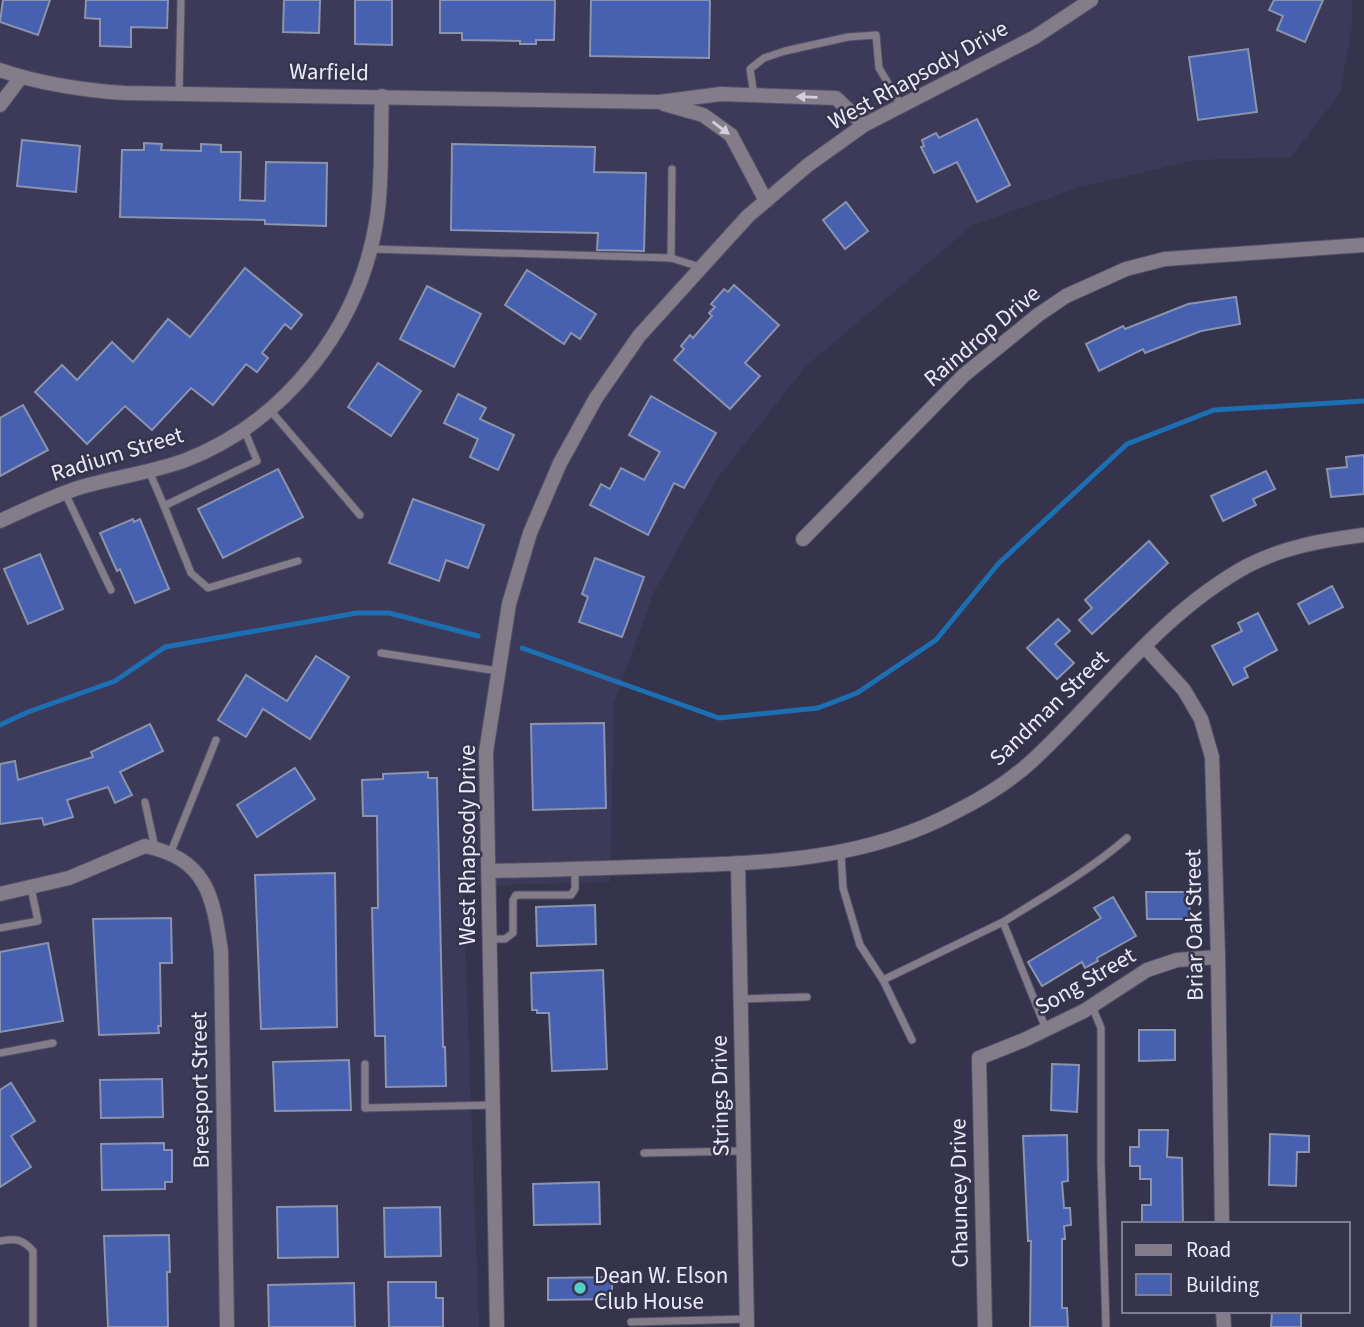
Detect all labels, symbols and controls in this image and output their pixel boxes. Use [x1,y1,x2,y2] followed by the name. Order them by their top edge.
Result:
[822,12,1014,138] street label: West Rhapsody Drive
[289,55,369,89] street label: Warfield
[796,91,818,103] one-way arrow
[712,121,730,135] one-way arrow
[917,277,1047,395] street label: Raindrop Drive
[47,418,187,490] street label: Radium Street
[982,642,1116,774] street label: Sandman Street
[451,745,484,946] street label: West Rhapsody Drive
[1176,849,1212,1001] street label: Briar Oak Street
[1029,939,1142,1023] street label: Song Street
[182,1011,218,1169] street label: Breesport Street
[702,1035,738,1157] street label: Strings Drive
[941,1118,977,1268] street label: Chauncey Drive
[1122,1222,1350,1313] legend
[1186,1235,1231,1265] text: Road
[594,1259,728,1318] place label: Dean W. Elson Club House
[1186,1270,1260,1300] text: Building
[572,1280,588,1296] marker: Dean W. Elson Club House

